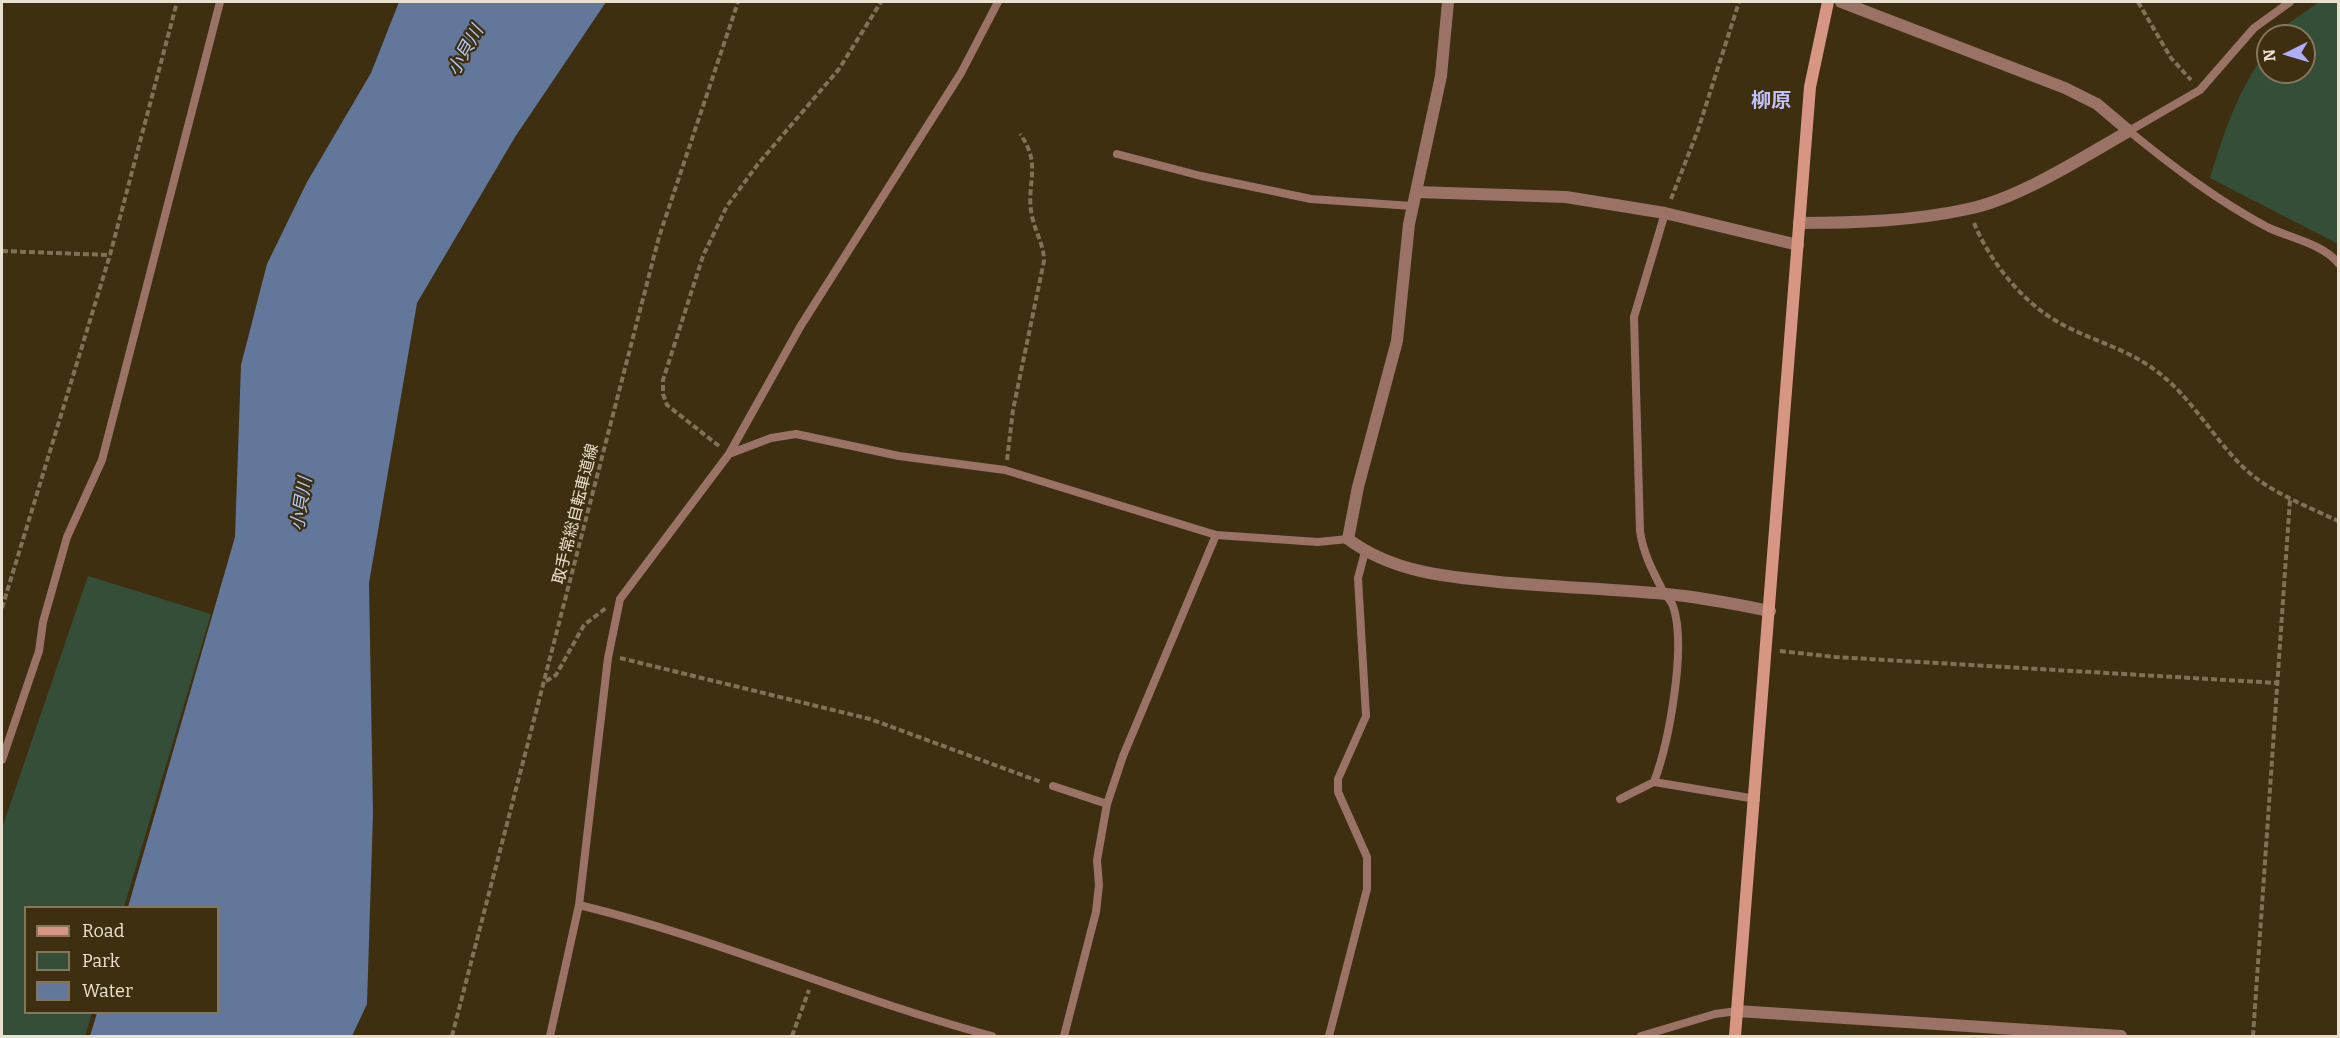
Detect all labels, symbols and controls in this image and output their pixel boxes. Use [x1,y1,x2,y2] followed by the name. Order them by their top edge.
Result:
[443,22,489,80] water label: 小貝川
[2256,24,2316,84] north arrow
[2260,48,2280,62] text: N
[1751,89,1791,113] district label: 柳原
[549,442,603,586] street label: 取手常総自転車道線
[287,476,317,532] water label: 小貝川
[24,906,219,1014] legend
[82,920,124,942] text: Road
[82,950,120,972] text: Park
[82,980,133,1002] text: Water

